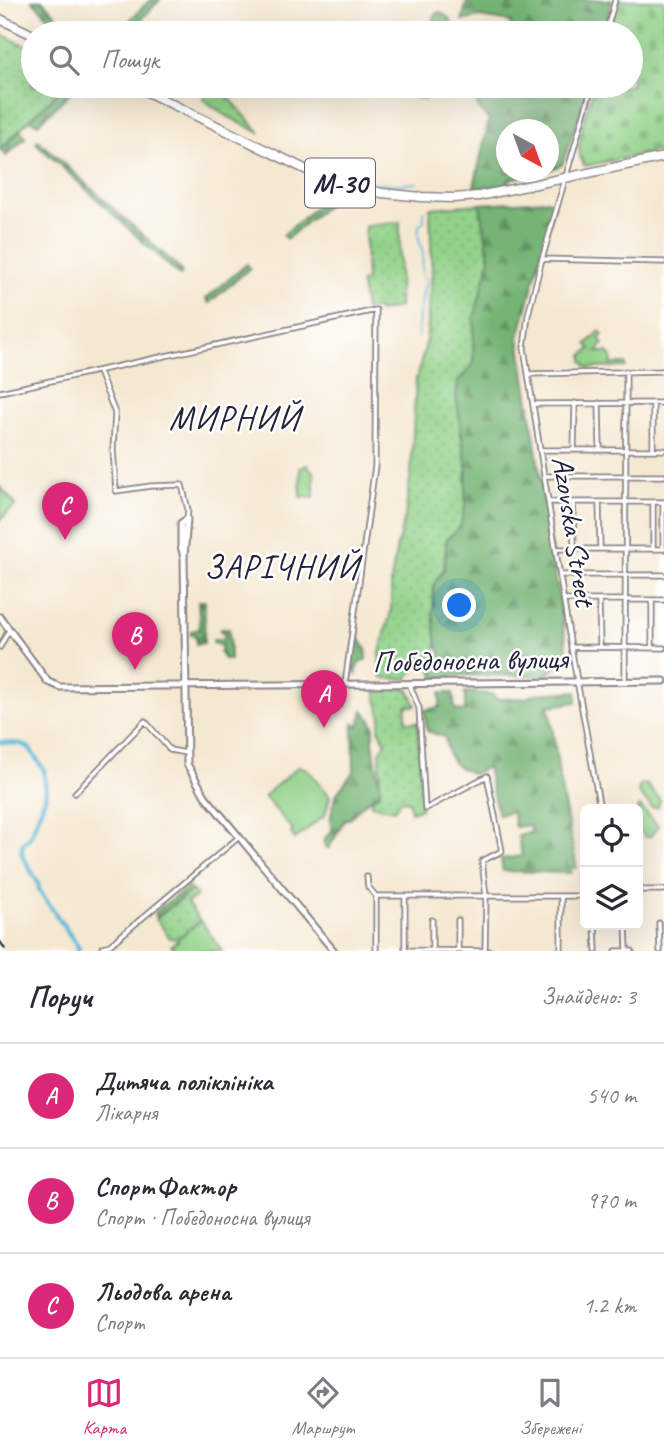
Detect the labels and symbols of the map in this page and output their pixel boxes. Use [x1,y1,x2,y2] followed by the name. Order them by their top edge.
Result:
[496,119,559,182] north arrow
[305,158,375,208] road number: М-30
[169,397,304,439] district label: МИРНИЙ
[543,454,605,611] street label: Azovska Street
[42,482,88,540] pin: C
[204,546,363,588] district label: ЗАРІЧНИЙ
[442,588,476,622] your location
[112,612,158,670] pin: B
[372,639,570,681] street label: Победоносна вулиця
[301,670,347,728] pin: A

